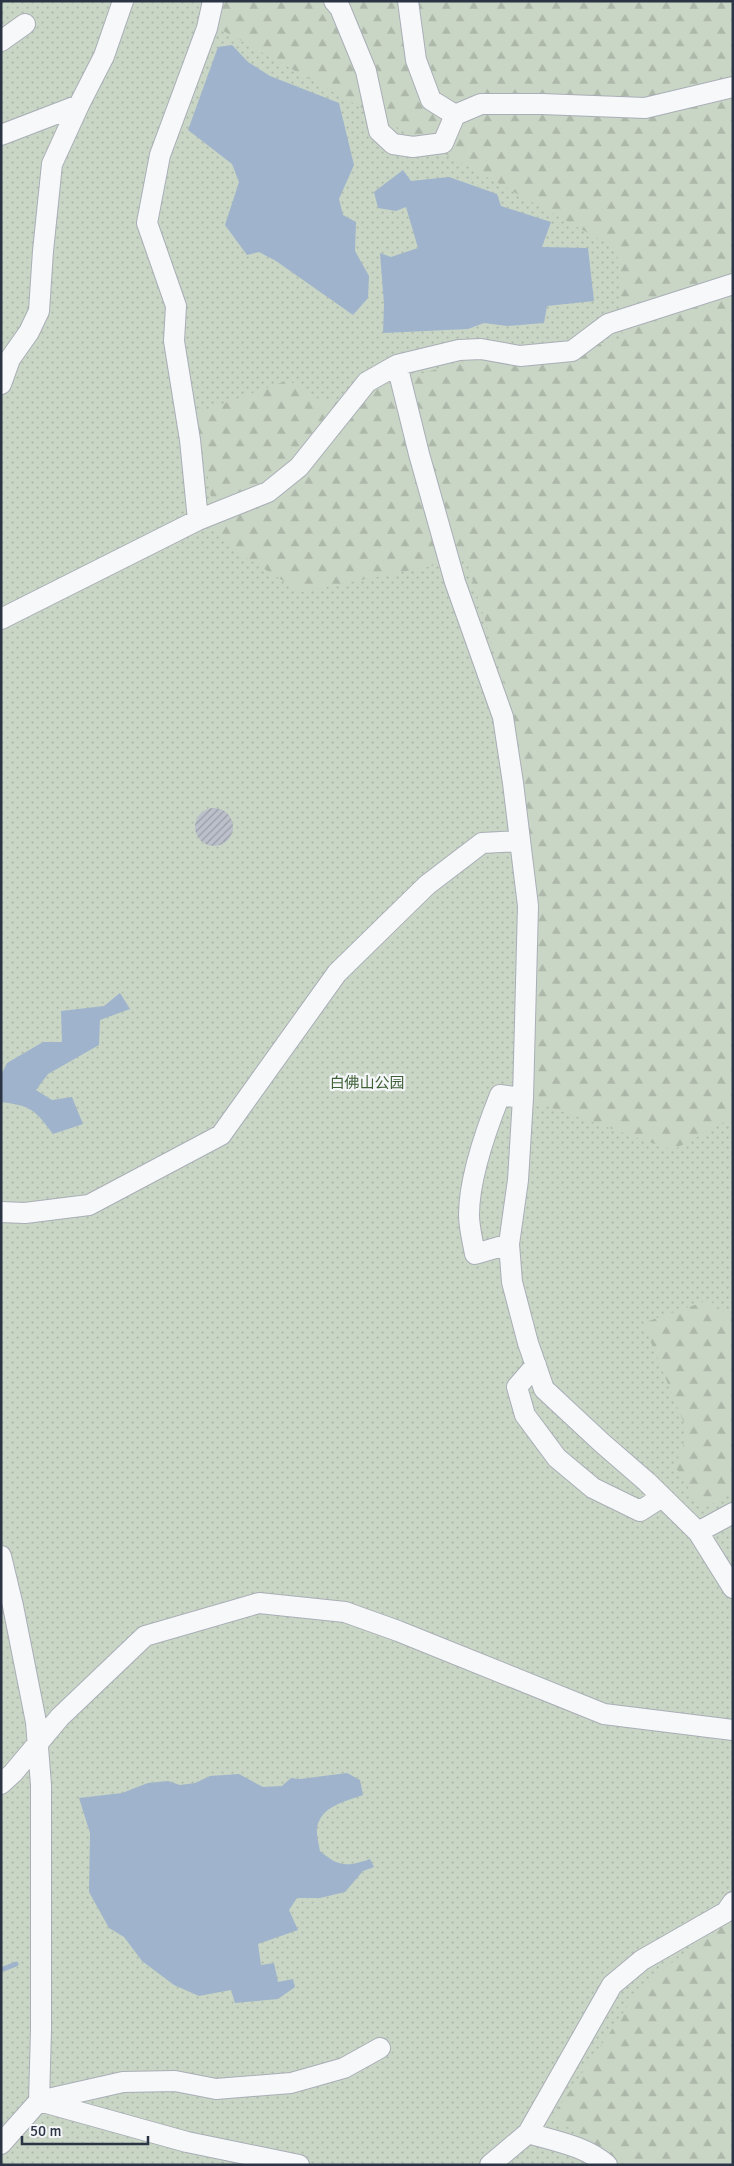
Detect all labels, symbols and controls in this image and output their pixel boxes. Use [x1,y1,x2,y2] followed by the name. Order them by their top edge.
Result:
[329,1074,405,1092] park label: 白佛山公园
[22,2114,149,2146] scale bar
[30,2122,61,2140] text: 50 m

